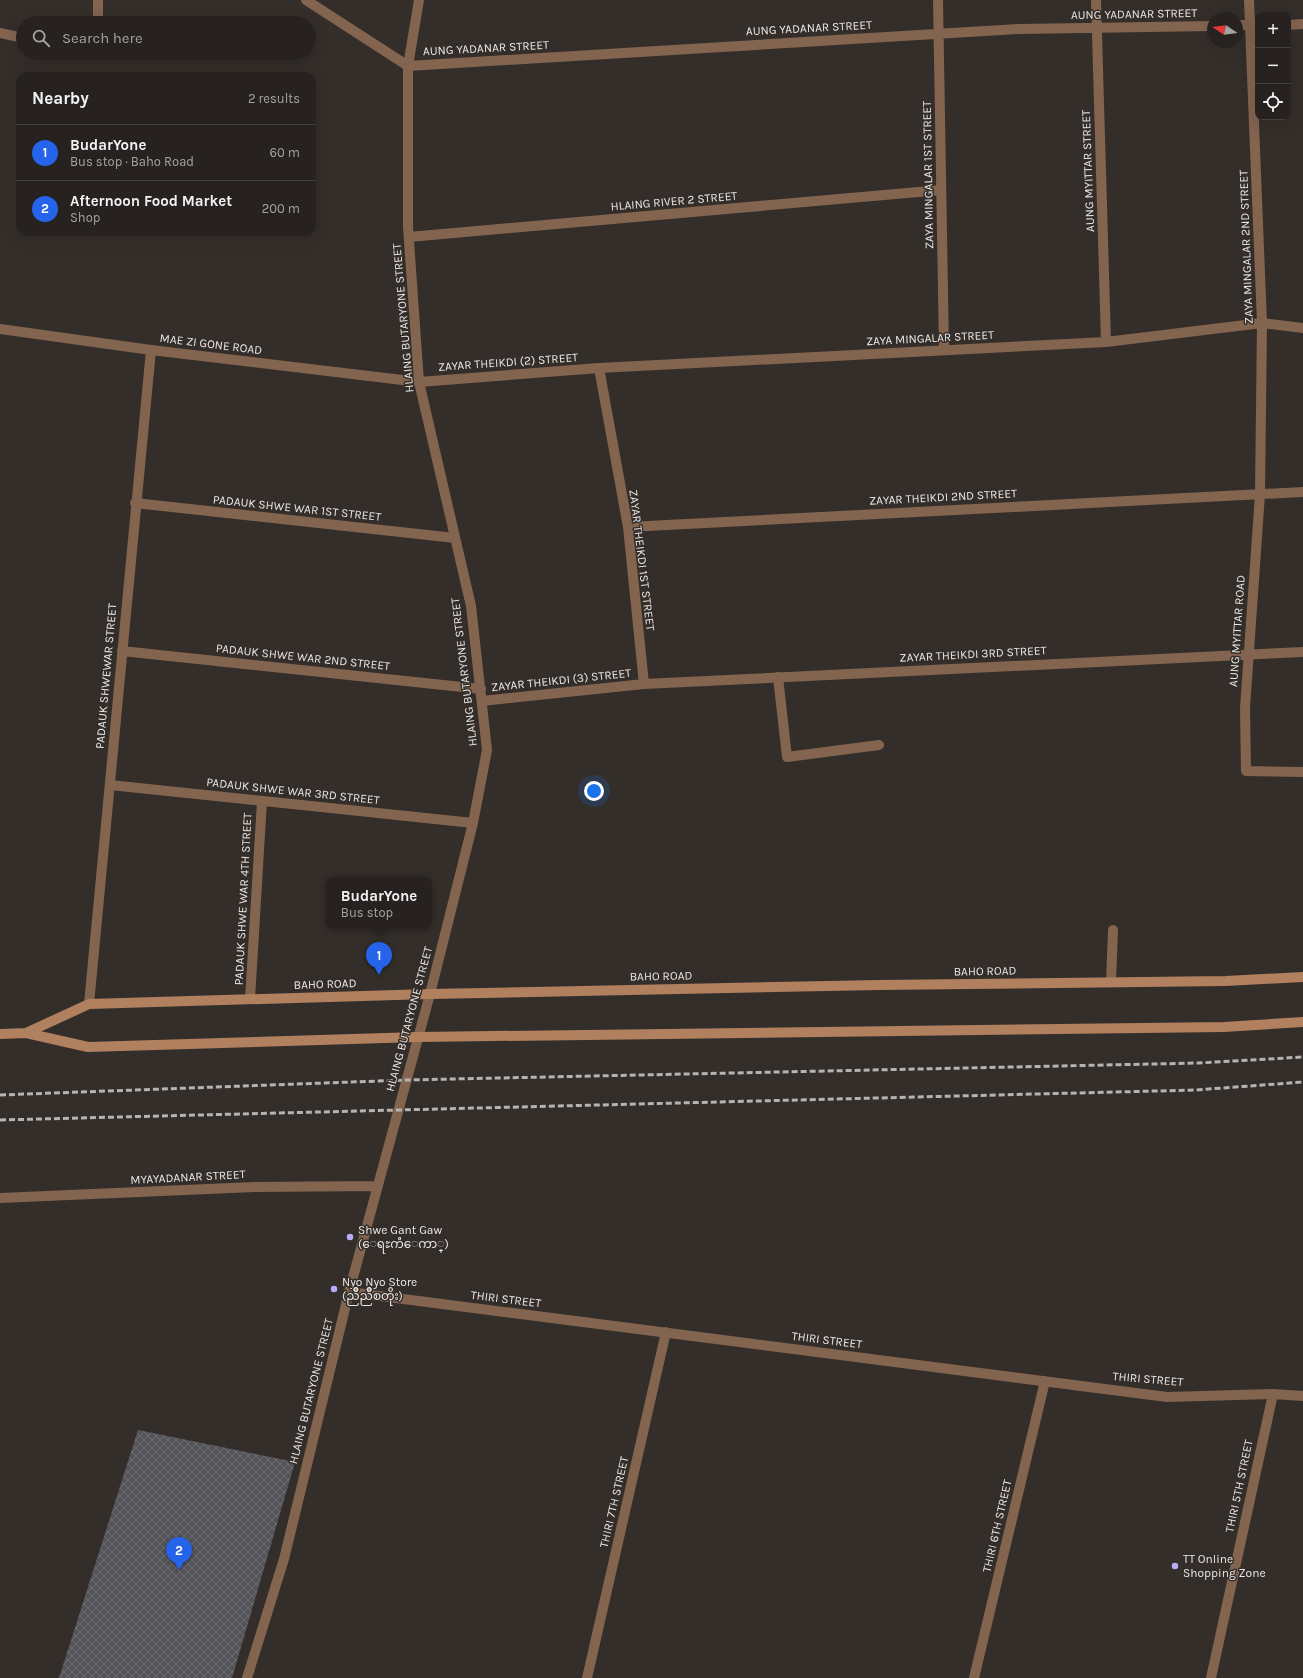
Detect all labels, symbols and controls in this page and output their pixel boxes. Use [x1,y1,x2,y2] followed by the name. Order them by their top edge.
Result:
[1071,6,1197,22] street label: AUNG YADANAR STREET
[1207,12,1243,48] north arrow
[1255,12,1291,120] map controls
[1255,12,1291,48] button: +
[16,16,316,60] search box
[746,18,872,38] street label: AUNG YADANAR STREET
[30,27,52,49] icon: search
[62,29,143,47] text: Search here
[423,38,549,58] street label: AUNG YADANAR STREET
[1255,48,1291,84] button: −
[1255,84,1291,120] button: locate
[32,88,89,108] text: Nearby
[248,91,300,106] text: 2 results
[920,101,936,249] street label: ZAYA MINGALAR 1ST STREET
[1079,110,1097,232] street label: AUNG MYITTAR STREET
[70,136,146,154] text: BudarYone
[43,145,47,160] text: 1
[270,145,300,160] text: 60 m
[70,154,194,169] text: Bus stop · Baho Road
[1236,170,1256,324] street label: ZAYA MINGALAR 2ND STREET
[610,188,738,214] street label: HLAING RIVER 2 STREET
[70,192,232,210] text: Afternoon Food Market
[41,201,49,216] text: 2
[262,201,300,216] text: 200 m
[70,210,100,225] text: Shop
[389,243,417,393] street label: HLAING BUTARYONE STREET
[866,328,994,348] street label: ZAYA MINGALAR STREET
[159,331,263,357] street label: MAE ZI GONE ROAD
[437,350,579,374] street label: ZAYAR THEIKDI (2) STREET
[869,486,1017,508] street label: ZAYAR THEIKDI 2ND STREET
[626,489,658,631] street label: ZAYAR THEIKDI 1ST STREET
[212,492,382,524] street label: PADAUK SHWE WAR 1ST STREET
[1226,574,1248,687] street label: AUNG MYITTAR ROAD
[448,597,480,747] street label: HLAING BUTARYONE STREET
[93,603,119,749] street label: PADAUK SHWEWAR STREET
[215,641,391,673] street label: PADAUK SHWE WAR 2ND STREET
[899,643,1047,665] street label: ZAYAR THEIKDI 3RD STREET
[490,666,632,694] street label: ZAYAR THEIKDI (3) STREET
[206,775,380,807] street label: PADAUK SHWE WAR 3RD STREET
[584,781,604,801] your location
[231,812,255,986] street label: PADAUK SHWE WAR 4TH STREET
[326,877,432,929] popup
[341,887,417,905] text: BudarYone
[341,905,393,920] text: Bus stop
[366,942,392,975] pin: 1
[383,945,435,1093] street label: HLAING BUTARYONE STREET
[953,963,1017,979] street label: BAHO ROAD
[629,968,693,984] street label: BAHO ROAD
[293,976,357,992] street label: BAHO ROAD
[130,1167,246,1187] street label: MYAYADANAR STREET
[358,1223,449,1254] place label: Shwe Gant Gaw (ေရႊကံံေကာ္)
[345,1232,355,1242] marker: Shwe Gant Gaw (ေရႊကံံေကာ္)
[342,1275,417,1306] place label: Nyo Nyo Store (ညိဳညိဳစတိုး)
[329,1284,339,1294] marker: Nyo Nyo Store (ညိဳညိဳစတိုး)
[470,1288,542,1310] street label: THIRI STREET
[286,1317,336,1465] street label: HLAING BUTARYONE STREET
[791,1329,863,1351] street label: THIRI STREET
[1112,1369,1184,1389] street label: THIRI STREET
[1222,1438,1256,1534] street label: THIRI 5TH STREET
[597,1455,631,1549] street label: THIRI 7TH STREET
[980,1478,1014,1574] street label: THIRI 6TH STREET
[166,1537,192,1570] pin: 2
[1183,1552,1266,1580] place label: TT Online Shopping Zone
[1170,1561,1180,1571] marker: TT Online Shopping Zone

